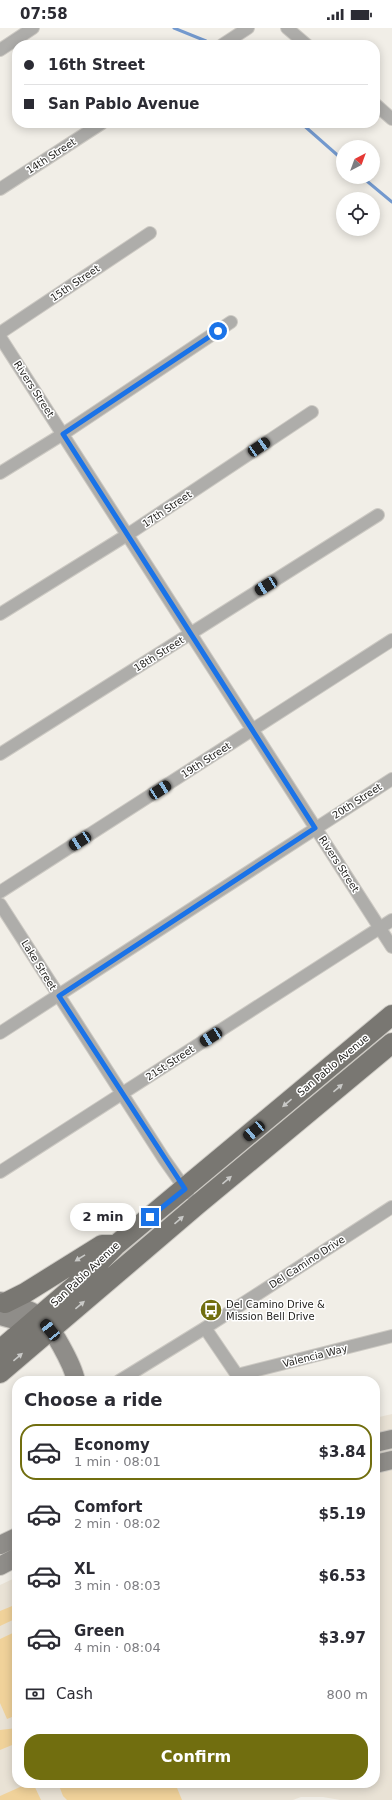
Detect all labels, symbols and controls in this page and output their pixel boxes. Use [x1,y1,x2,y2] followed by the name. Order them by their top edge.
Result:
[20,5,68,23] text: 07:58
[48,56,145,74] text: 16th Street
[48,95,200,113] text: San Pablo Avenue
[24,136,78,176] street label: 14th Street
[336,140,380,184] north arrow
[336,140,380,236] map controls
[336,192,380,236] button: locate
[48,263,102,303] street label: 15th Street
[209,322,227,340] route start
[12,359,56,419] street label: Rivers Street
[246,435,272,459] car
[140,489,194,529] street label: 17th Street
[253,575,279,597] car
[132,634,186,674] street label: 18th Street
[179,740,233,780] street label: 19th Street
[147,778,173,802] car
[330,781,384,821] street label: 20th Street
[67,829,93,853] car
[317,834,361,894] street label: Rivers Street
[19,938,59,992] street label: Lake Street
[198,1025,224,1049] car
[295,1032,371,1098] street label: San Pablo Avenue
[144,1043,196,1083] street label: 21st Street
[332,1083,343,1092] one-way arrow
[282,1099,293,1108] one-way arrow
[241,1119,267,1143] car
[222,1175,232,1184] one-way arrow
[70,1203,136,1231] callout: 2 min
[141,1208,159,1226] route end
[83,1209,123,1224] text: 2 min
[173,1216,184,1225] one-way arrow
[267,1233,347,1291] street label: Del Camino Drive
[49,1240,121,1308] street label: San Pablo Avenue
[74,1254,86,1261] one-way arrow
[198,1297,224,1323] bus stop icon: Del Camino Drive & Mission Bell Drive
[226,1299,325,1322] place label: Del Camino Drive & Mission Bell Drive
[74,1300,85,1309] one-way arrow
[38,1317,62,1343] car
[281,1343,349,1369] street label: Valencia Way
[13,1353,23,1362] one-way arrow
[24,1389,163,1410] text: Choose a ride
[26,1434,62,1470] icon: car
[74,1436,150,1454] text: Economy
[319,1443,366,1461] text: $3.84
[74,1454,161,1469] text: 1 min · 08:01
[26,1496,62,1532] icon: car
[74,1498,142,1516] text: Comfort
[319,1505,366,1523] text: $5.19
[74,1516,161,1531] text: 2 min · 08:02
[26,1558,62,1594] icon: car
[74,1560,95,1578] text: XL
[319,1567,366,1585] text: $6.53
[74,1578,161,1593] text: 3 min · 08:03
[26,1620,62,1656] icon: car
[74,1622,125,1640] text: Green
[319,1629,366,1647] text: $3.97
[74,1640,161,1655] text: 4 min · 08:04
[24,1683,46,1705] icon: cash
[56,1685,93,1703] text: Cash
[326,1687,368,1702] text: 800 m
[24,1734,368,1780] button: Confirm

